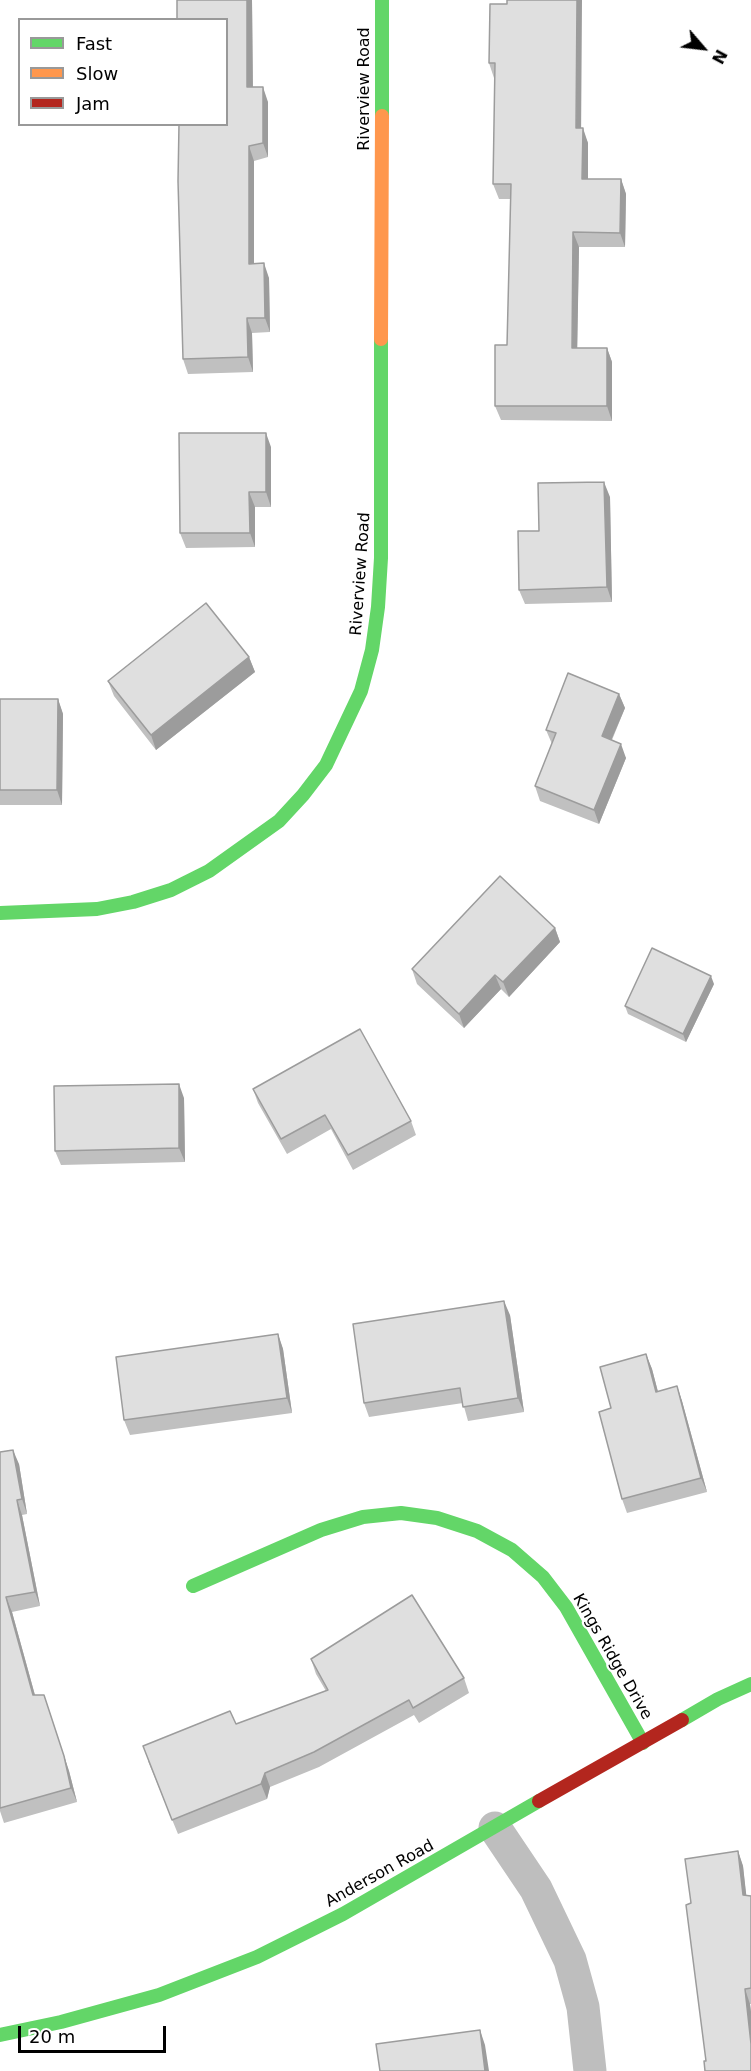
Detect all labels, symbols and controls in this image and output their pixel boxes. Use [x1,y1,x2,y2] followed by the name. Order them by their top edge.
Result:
[18,18,228,126] legend
[673,18,733,78] north arrow
[355,27,375,151] street label: Riverview Road
[76,33,112,54] text: Fast
[708,46,731,67] text: N
[76,63,118,84] text: Slow
[76,93,110,114] text: Jam
[347,512,375,636] street label: Riverview Road
[568,1591,656,1723] street label: Kings Ridge Drive
[322,1836,438,1912] street label: Anderson Road
[21,2014,170,2052] scale bar
[29,2026,75,2047] text: 20 m

